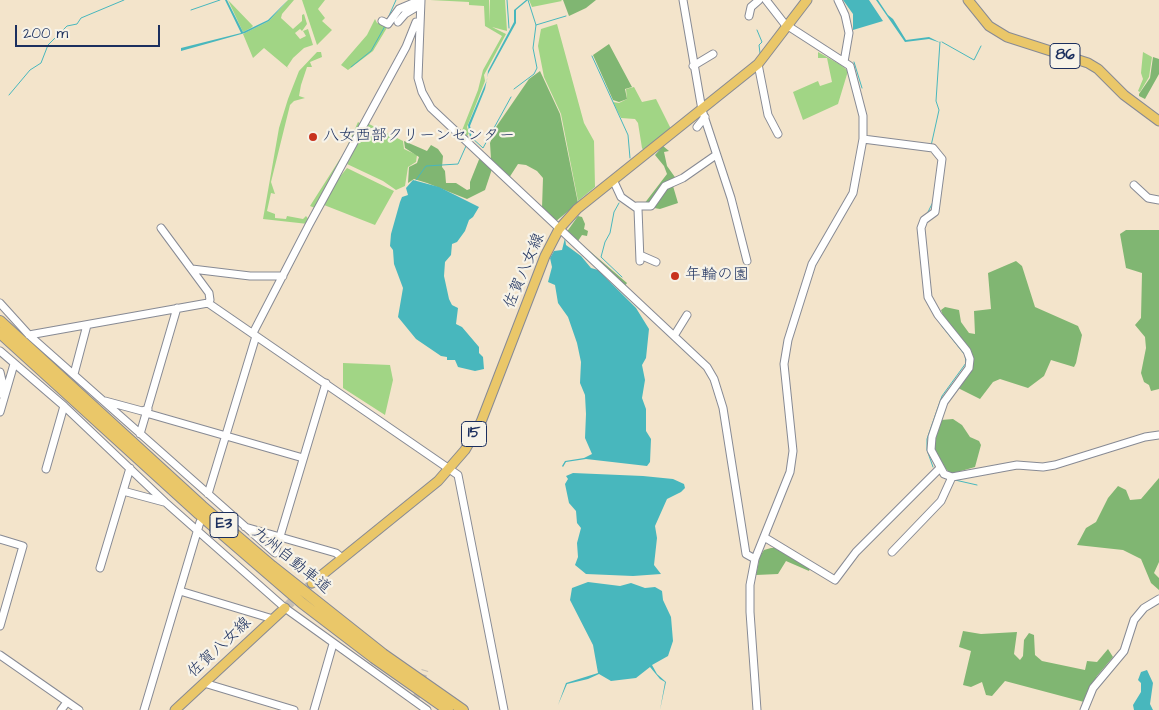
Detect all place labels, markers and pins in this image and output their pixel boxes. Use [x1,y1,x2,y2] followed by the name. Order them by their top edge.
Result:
[323,127,515,147] place label: 八女西部クリーンセンター
[307,131,319,143] marker: 八女西部クリーンセンター
[685,266,749,286] place label: 年輪の園
[669,270,681,282] marker: 年輪の園

